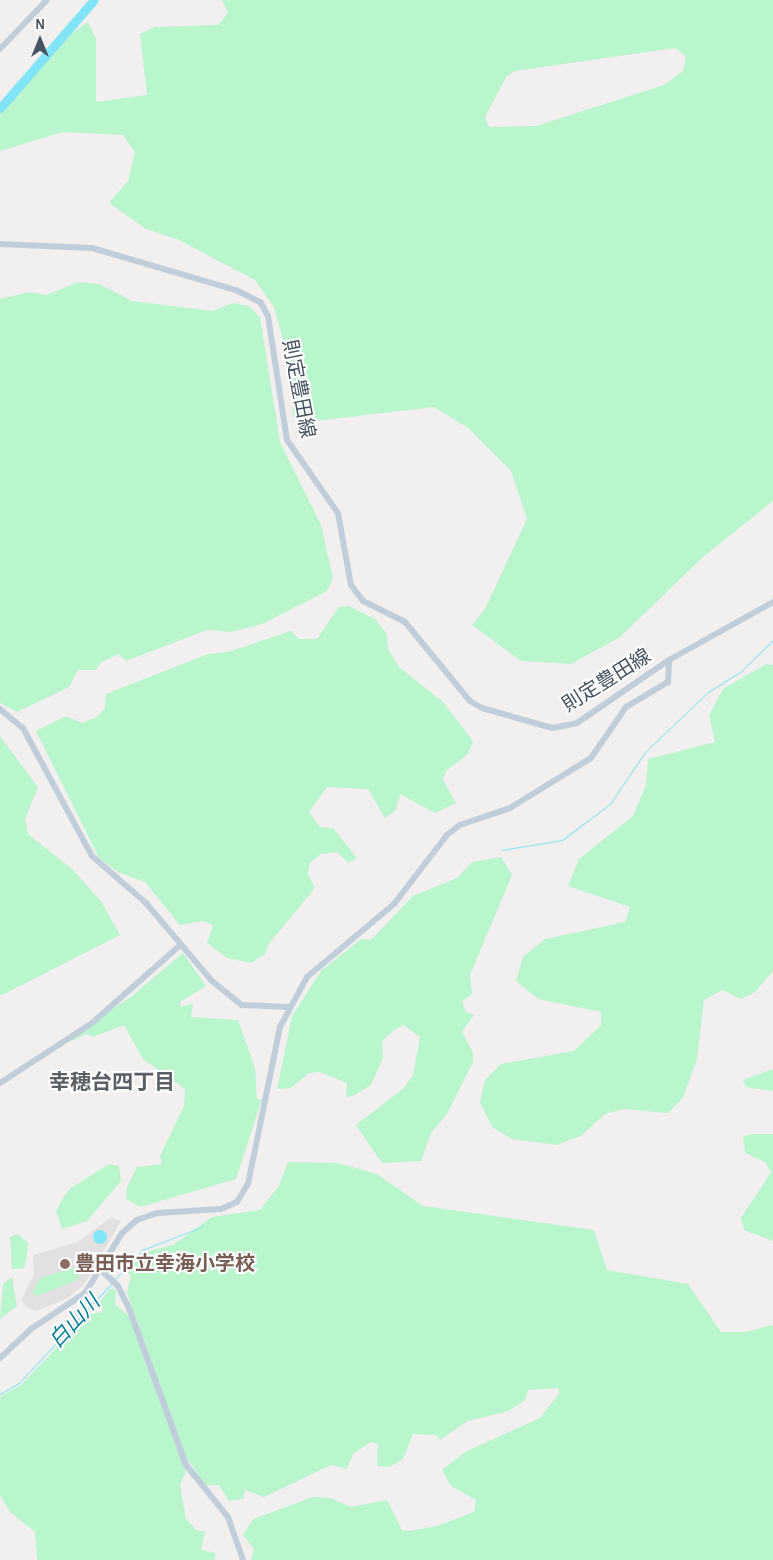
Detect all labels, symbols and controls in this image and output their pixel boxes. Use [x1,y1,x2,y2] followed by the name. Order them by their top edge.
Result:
[15,15,65,65] north arrow
[35,18,45,32] text: N
[277,338,319,440] street label: 則定豊田線
[558,644,656,718] street label: 則定豊田線
[49,1070,175,1096] district label: 幸穂台四丁目
[75,1252,255,1276] place label: 豊田市立幸海小学校
[59,1258,71,1270] marker: 豊田市立幸海小学校
[44,1290,106,1354] water label: 白山川

